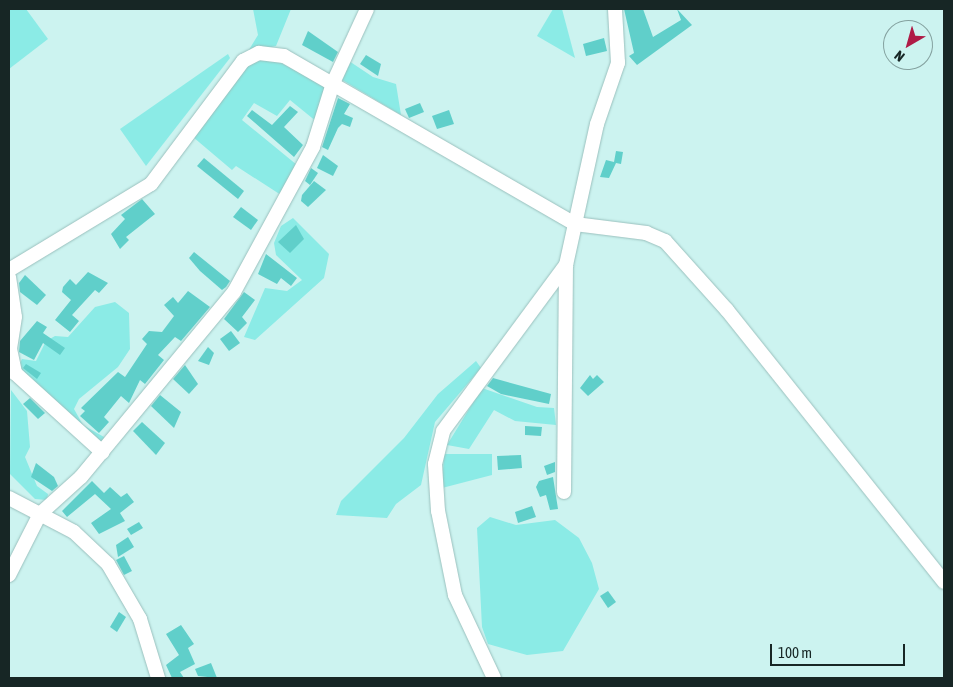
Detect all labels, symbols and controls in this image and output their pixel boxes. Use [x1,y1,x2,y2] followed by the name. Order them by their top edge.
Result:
[883,20,933,70] north arrow
[891,47,908,65] text: N
[773,634,908,666] scale bar
[778,644,812,661] text: 100 m

